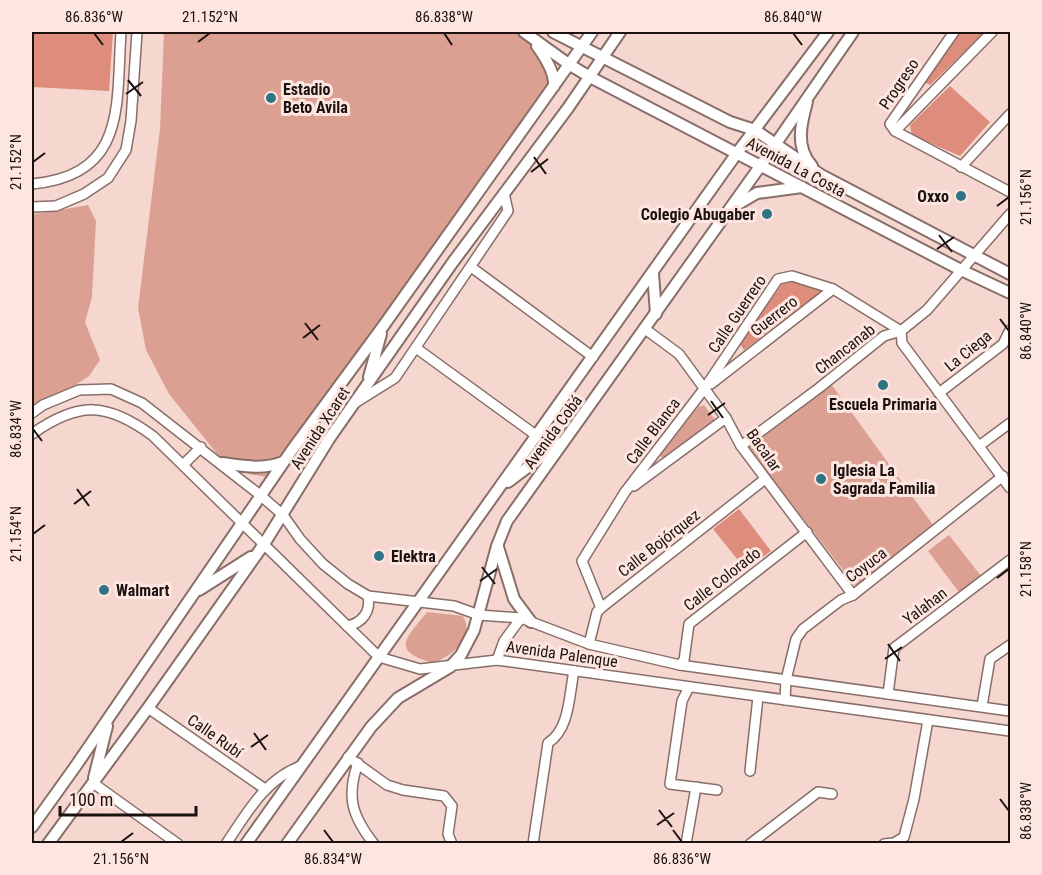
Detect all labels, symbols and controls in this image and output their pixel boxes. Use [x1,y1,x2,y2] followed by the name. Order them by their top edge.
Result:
[65,8,124,26] text: 86.836°W
[182,8,238,26] text: 21.152°N
[415,8,474,26] text: 86.838°W
[764,8,823,26] text: 86.840°W
[875,55,923,113] street label: Progreso
[283,80,348,117] place label: Estadio Beto Avila
[264,91,278,105] marker: Estadio Beto Avila
[743,133,849,201] street label: Avenida La Costa
[7,134,25,190] text: 21.152°N
[1017,169,1035,225] text: 21.156°N
[917,187,949,206] place label: Oxxo
[954,189,968,203] marker: Oxxo
[641,205,755,224] place label: Colegio Abugaber
[760,207,774,221] marker: Colegio Abugaber
[704,271,770,357] street label: Calle Guerrero
[747,292,801,340] street label: Guerrero
[1017,301,1035,360] text: 86.840°W
[811,320,879,378] street label: Chancanab
[941,326,995,376] street label: La Ciega
[876,378,890,392] marker: Escuela Primaria
[286,383,354,473] street label: Avenida Xcaret
[520,391,586,473] street label: Avenida Cobá
[622,394,684,468] street label: Calle Blanca
[829,395,937,414] place label: Escuela Primaria
[7,399,25,458] text: 86.834°W
[743,425,786,475] street label: Bacalar
[833,461,936,498] place label: Iglesia La Sagrada Familia
[814,472,828,486] marker: Iglesia La Sagrada Familia
[614,505,704,581] street label: Calle Bojórquez
[7,506,25,562] text: 21.154°N
[1017,541,1035,597] text: 21.158°N
[680,543,764,615] street label: Calle Colorado
[842,543,890,587] street label: Coyuca
[391,547,436,566] place label: Elektra
[372,549,386,563] marker: Elektra
[116,581,169,600] place label: Walmart
[97,583,111,597] marker: Walmart
[899,583,951,629] street label: Yalahan
[505,637,619,671] street label: Avenida Palenque
[184,710,247,763] street label: Calle Rubí
[60,779,196,817] scale bar
[1017,781,1035,840] text: 86.838°W
[69,789,113,810] text: 100 m
[93,850,149,868] text: 21.156°N
[304,850,363,868] text: 86.834°W
[653,850,712,868] text: 86.836°W

